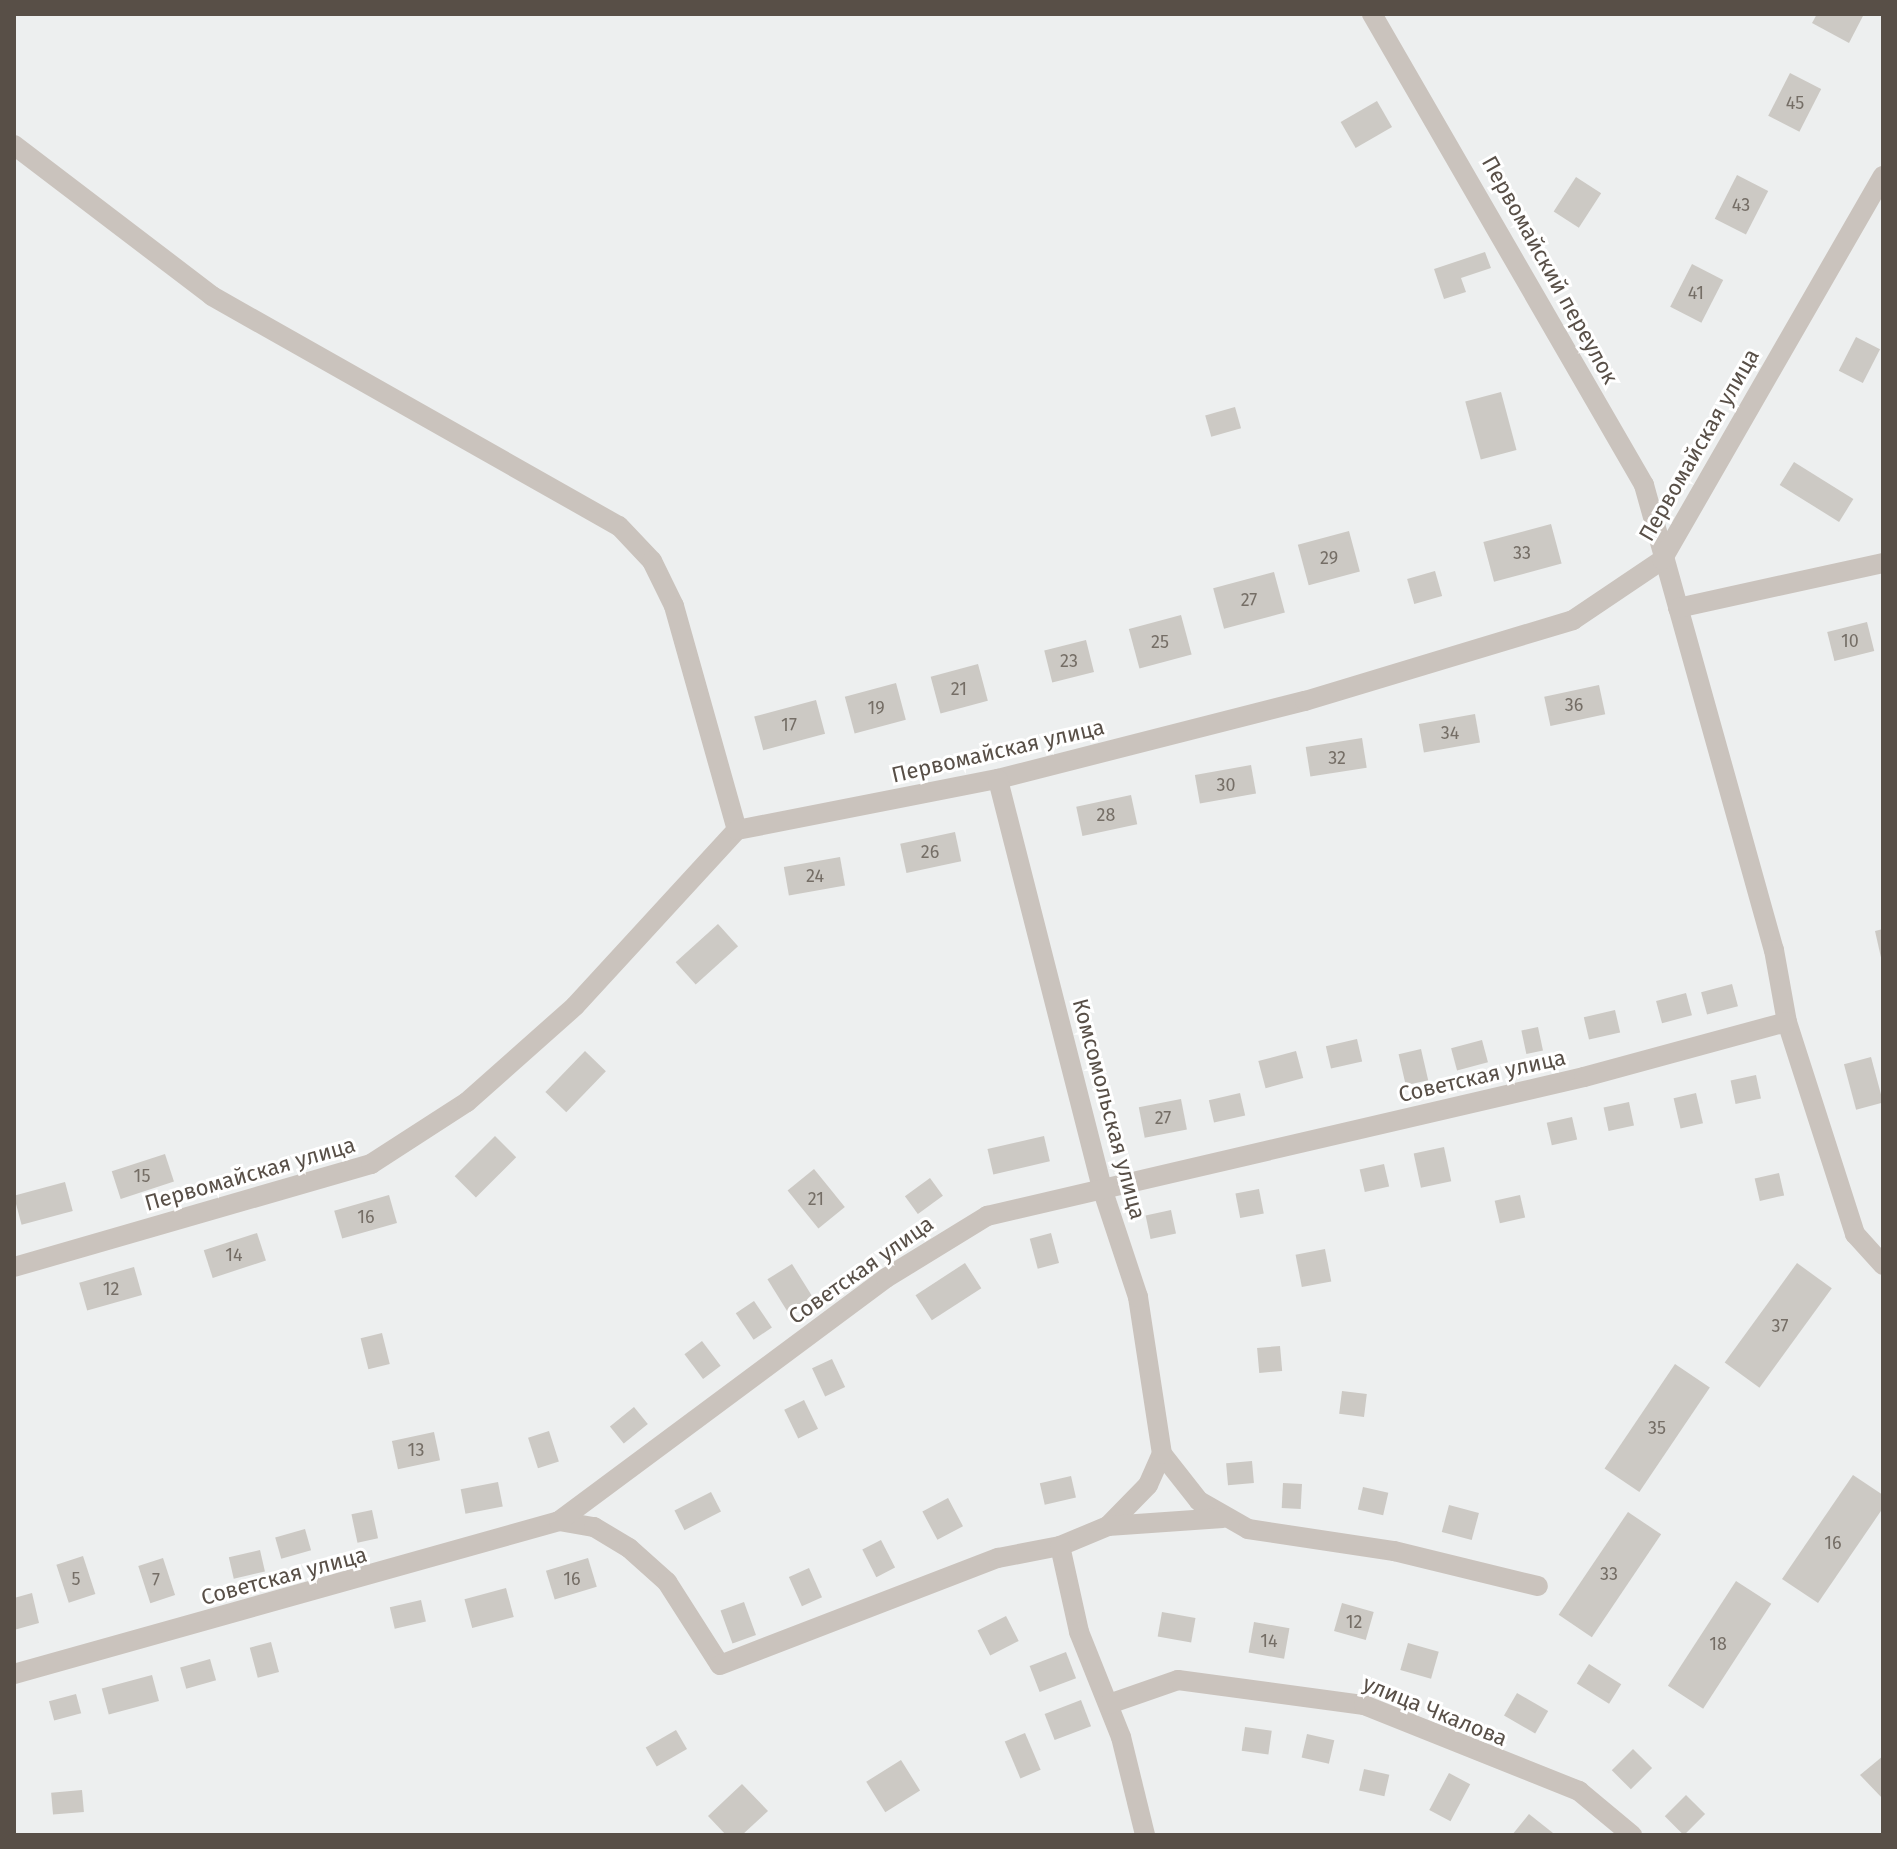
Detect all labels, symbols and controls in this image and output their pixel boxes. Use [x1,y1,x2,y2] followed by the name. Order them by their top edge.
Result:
[1786,92,1804,114] house number: 45
[1476,151,1624,389] street label: Первомайский переулок
[1732,194,1750,216] house number: 43
[1688,282,1704,304] house number: 41
[1633,344,1765,546] street label: Первомайская улица
[1513,542,1531,564] house number: 33
[1320,547,1338,569] house number: 29
[1241,589,1257,611] house number: 27
[1841,630,1859,652] house number: 10
[1151,631,1169,653] house number: 25
[1060,650,1078,672] house number: 23
[951,678,967,700] house number: 21
[1565,694,1583,716] house number: 36
[867,697,885,719] house number: 19
[781,714,797,736] house number: 17
[889,714,1107,788] street label: Первомайская улица
[1441,722,1459,744] house number: 34
[1328,747,1346,769] house number: 32
[1216,774,1236,796] house number: 30
[1097,804,1115,826] house number: 28
[921,841,939,863] house number: 26
[806,865,824,887] house number: 24
[1067,996,1151,1222] street label: Комсомольская улица
[1396,1044,1568,1108] street label: Советская улица
[1155,1107,1171,1129] house number: 27
[142,1131,358,1217] street label: Первомайская улица
[134,1165,150,1187] house number: 15
[808,1188,824,1210] house number: 21
[357,1206,375,1228] house number: 16
[784,1210,938,1330] street label: Советская улица
[225,1244,243,1266] house number: 14
[103,1278,119,1300] house number: 12
[1772,1315,1788,1337] house number: 37
[1648,1417,1666,1439] house number: 35
[408,1439,424,1461] house number: 13
[1824,1532,1842,1554] house number: 16
[198,1541,370,1611] street label: Советская улица
[1600,1563,1618,1585] house number: 33
[71,1568,81,1590] house number: 5
[563,1568,581,1590] house number: 16
[152,1569,160,1591] house number: 7
[1346,1611,1362,1633] house number: 12
[1260,1630,1278,1652] house number: 14
[1709,1633,1727,1655] house number: 18
[1359,1670,1511,1752] street label: улица Чкалова

